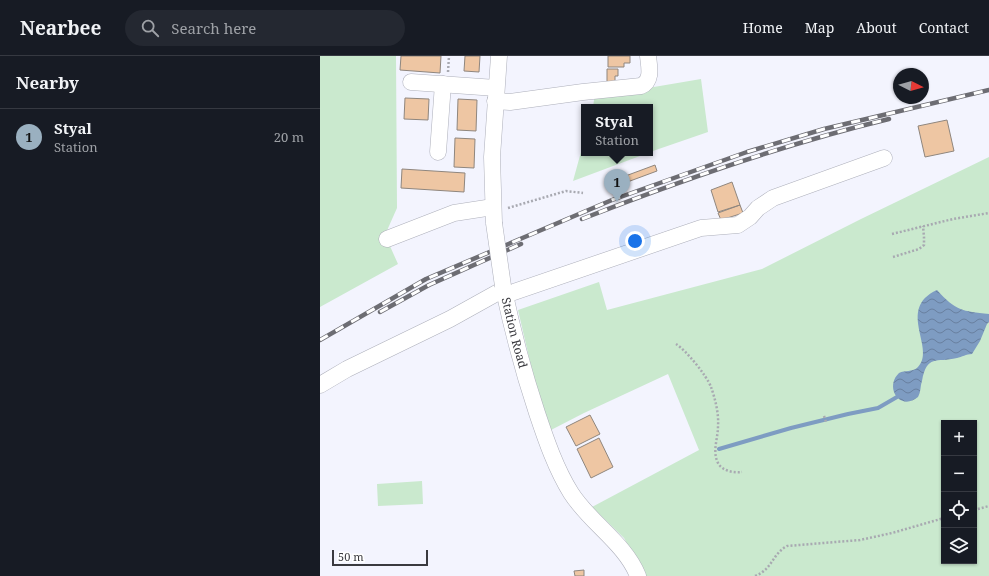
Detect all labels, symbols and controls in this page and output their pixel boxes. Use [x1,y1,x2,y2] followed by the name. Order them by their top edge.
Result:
[125,10,405,46] search box
[20,15,101,41] text: Nearbee
[139,17,161,39] icon: search
[171,18,256,38] text: Search here
[743,18,783,37] text: Home
[805,18,834,37] text: Map
[856,18,897,37] text: About
[919,18,969,37] text: Contact
[893,68,929,104] north arrow
[16,71,79,94] text: Nearby
[581,104,653,156] popup
[595,111,633,131] text: Styal
[54,118,92,138] text: Styal
[25,128,33,146] text: 1
[274,128,304,146] text: 20 m
[595,131,639,149] text: Station
[54,138,98,156] text: Station
[604,169,630,202] pin: 1
[625,231,645,251] your location
[498,296,532,371] street label: Station Road
[941,420,977,564] map controls
[941,420,977,456] button: +
[941,456,977,492] button: −
[941,492,977,528] button: locate
[941,528,977,564] button: layers
[332,548,428,567] scale bar
[338,549,364,564] text: 50 m

